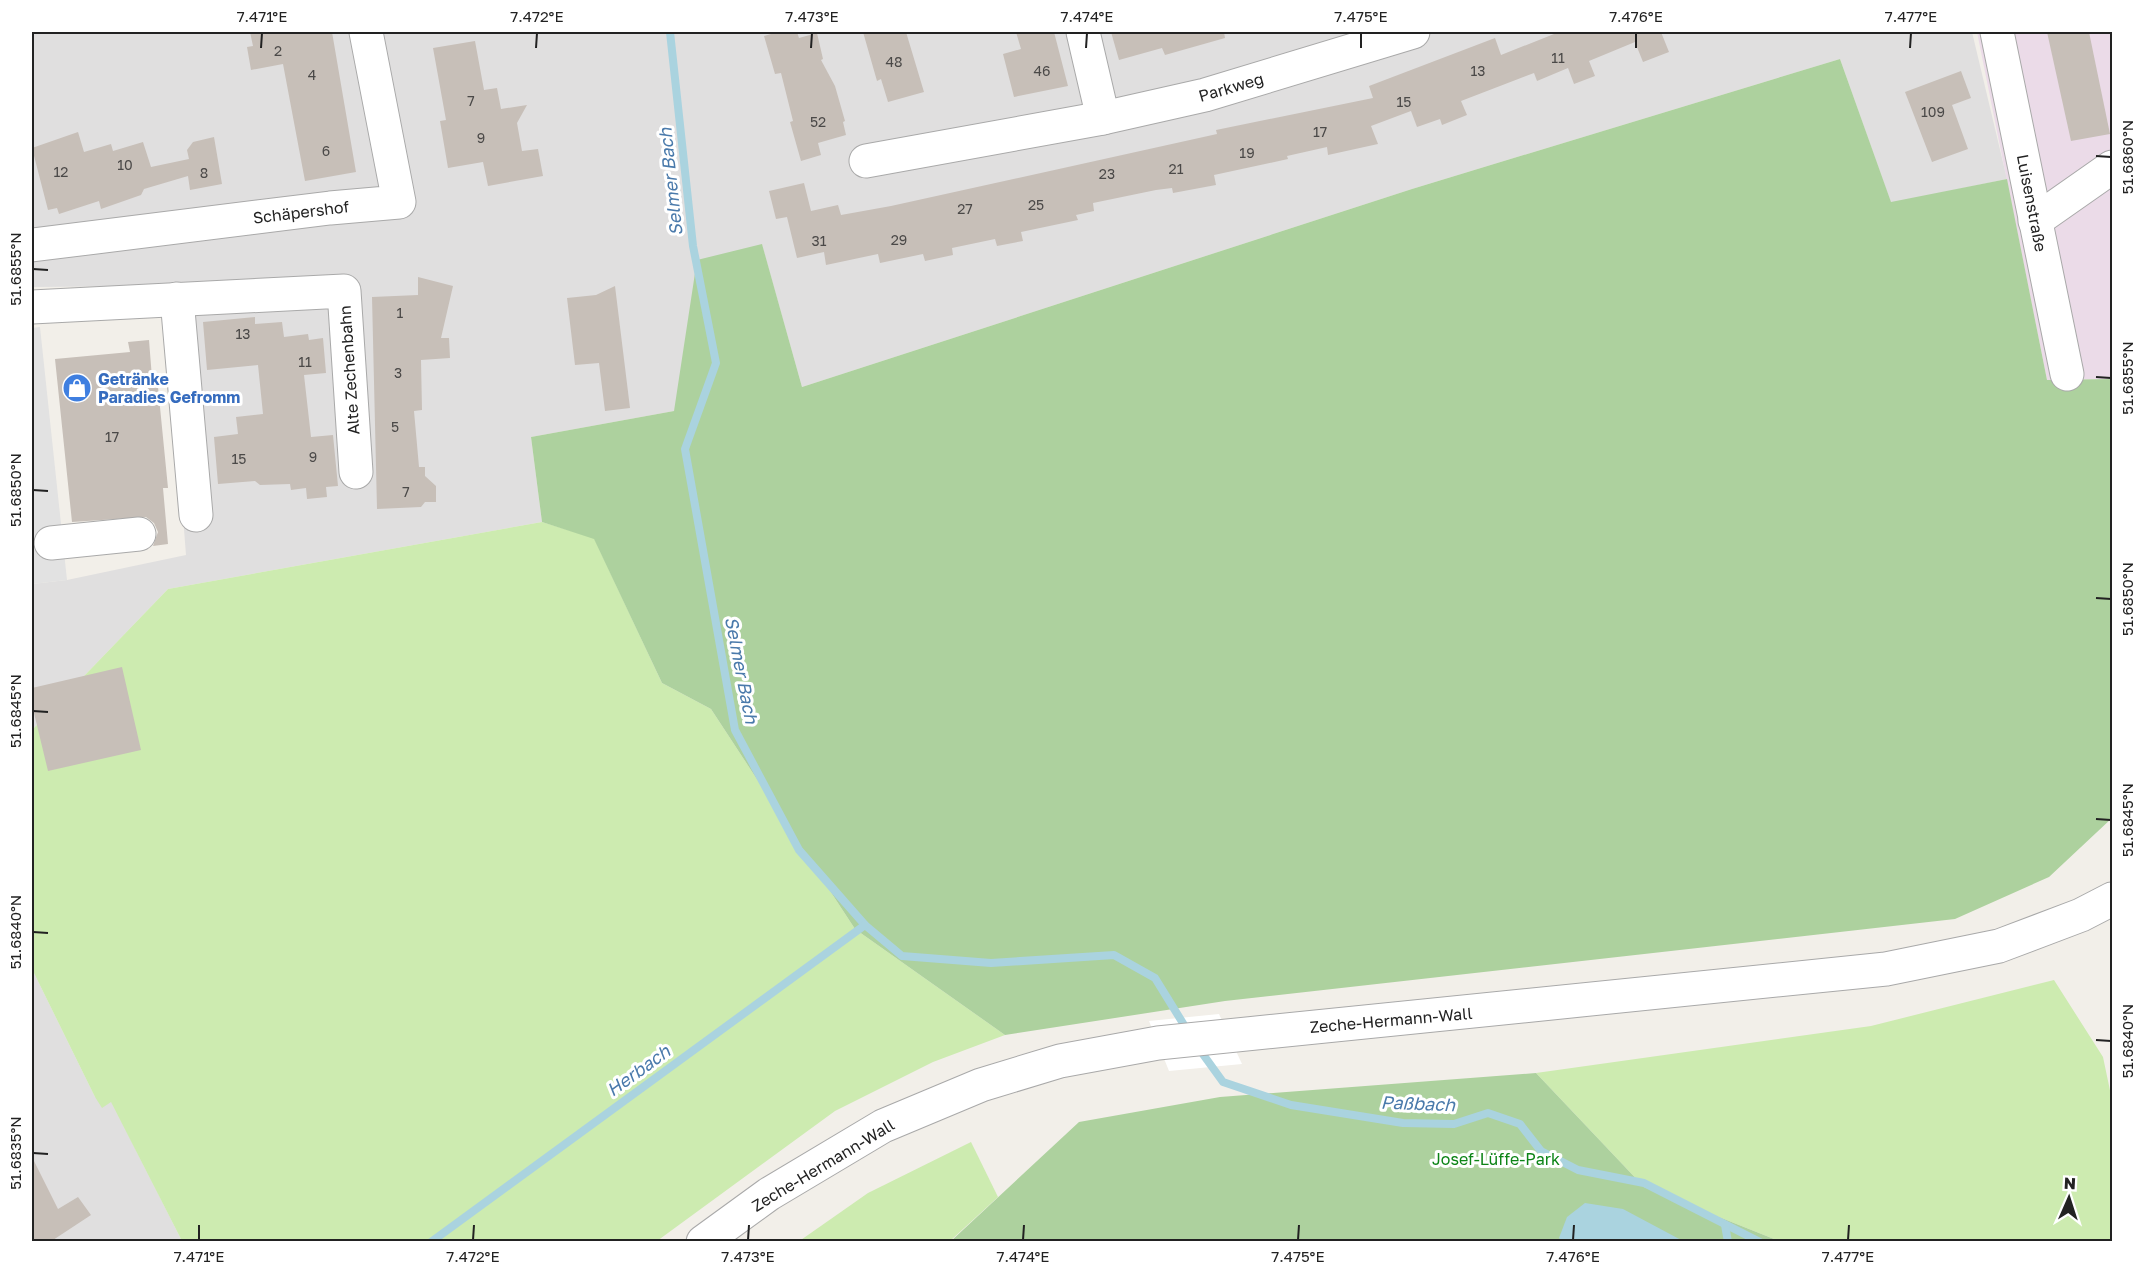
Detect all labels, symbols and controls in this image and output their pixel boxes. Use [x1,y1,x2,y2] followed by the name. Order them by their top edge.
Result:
[237,7,287,25] text: 7.471°E
[510,7,564,25] text: 7.472°E
[785,7,839,25] text: 7.473°E
[1061,7,1113,25] text: 7.474°E
[1334,7,1388,25] text: 7.475°E
[1609,7,1663,25] text: 7.476°E
[1885,7,1937,25] text: 7.477°E
[274,42,282,59] house number: 2
[1551,49,1565,66] house number: 11
[885,53,903,70] house number: 48
[1033,62,1051,79] house number: 46
[1471,62,1485,79] house number: 13
[308,66,316,83] house number: 4
[1196,68,1266,106] street label: Parkweg
[467,92,475,109] house number: 7
[1397,93,1411,110] house number: 15
[1921,103,1945,120] house number: 109
[810,113,826,130] house number: 52
[2118,120,2136,194] text: 51.6860°N
[1313,123,1327,140] house number: 17
[653,126,687,237] water label: Selmer Bach
[477,129,485,146] house number: 9
[322,142,330,159] house number: 6
[1239,144,1255,161] house number: 19
[2013,153,2051,253] street label: Luisenstraße
[117,156,133,173] house number: 10
[1169,160,1184,177] house number: 21
[54,163,68,180] house number: 12
[200,164,208,181] house number: 8
[1099,165,1115,182] house number: 23
[252,196,350,228] street label: Schäpershof
[1028,196,1044,213] house number: 25
[957,200,973,217] house number: 27
[891,231,907,248] house number: 29
[6,232,24,306] text: 51.6855°N
[812,232,827,249] house number: 31
[397,304,404,321] house number: 1
[335,305,363,435] street label: Alte Zechenbahn
[236,325,250,342] house number: 13
[2118,341,2136,415] text: 51.6855°N
[298,353,312,370] house number: 11
[394,364,402,381] house number: 3
[98,369,240,407] place label: Getränke Paradies Gefromm
[61,372,93,404] shop icon: Getränke Paradies Gefromm
[391,418,399,435] house number: 5
[105,428,119,445] house number: 17
[309,448,317,465] house number: 9
[232,450,246,467] house number: 15
[6,453,24,527] text: 51.6850°N
[402,483,410,500] house number: 7
[2118,562,2136,636] text: 51.6850°N
[721,615,763,726] water label: Selmer Bach
[6,674,24,748] text: 51.6845°N
[2118,783,2136,857] text: 51.6845°N
[6,895,24,969] text: 51.6840°N
[1309,1003,1473,1037] street label: Zeche-Hermann-Wall
[2118,1004,2136,1078] text: 51.6840°N
[602,1039,675,1100] water label: Herbach
[1380,1091,1456,1115] water label: Paßbach
[748,1114,898,1216] street label: Zeche-Hermann-Wall
[6,1116,24,1190] text: 51.6835°N
[1432,1149,1560,1169] park label: Josef-Lüffe-Park
[2039,1168,2099,1228] north arrow
[2063,1173,2076,1193] text: N
[174,1247,224,1265] text: 7.471°E
[446,1247,500,1265] text: 7.472°E
[721,1247,775,1265] text: 7.473°E
[997,1247,1049,1265] text: 7.474°E
[1271,1247,1325,1265] text: 7.475°E
[1546,1247,1600,1265] text: 7.476°E
[1822,1247,1874,1265] text: 7.477°E

